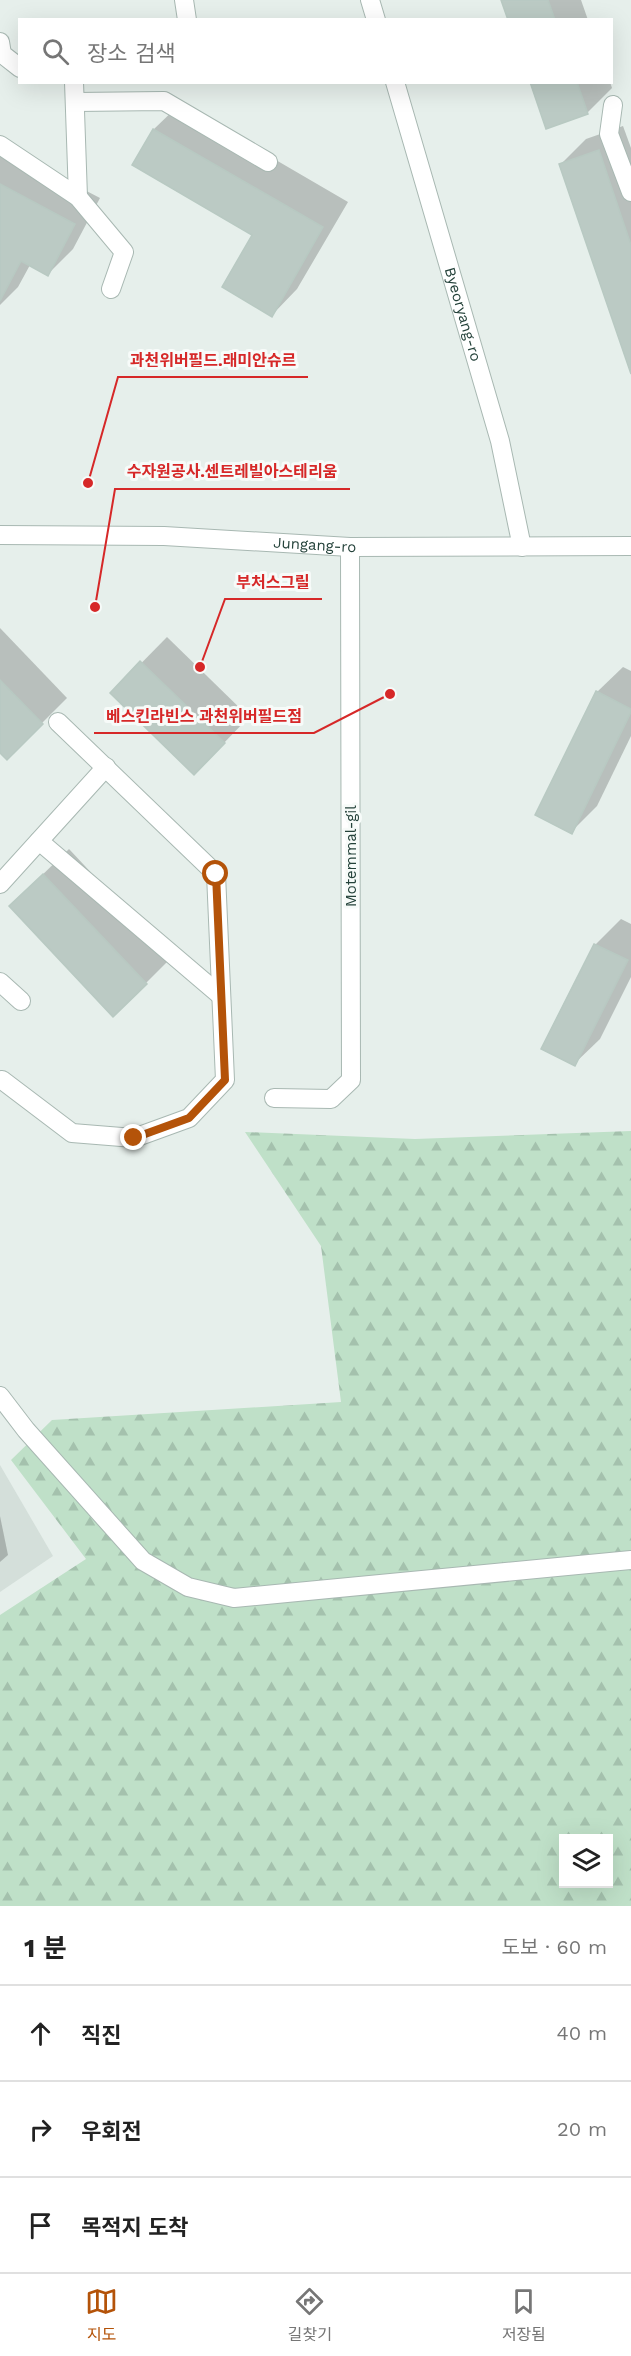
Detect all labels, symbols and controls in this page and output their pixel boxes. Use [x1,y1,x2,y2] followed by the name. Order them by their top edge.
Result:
[18,18,613,84] search box
[39,35,72,68] icon: search
[87,41,175,66] text: 장소 검색
[441,265,485,363] street label: Byeoryang-ro
[118,343,308,377] callout: 과천위버필드.래미안슈르
[130,351,297,370] text: 과천위버필드.래미안슈르
[115,455,350,489] callout: 수자원공사.센트레빌아스테리움
[127,462,337,481] text: 수자원공사.센트레빌아스테리움
[273,533,356,556] street label: Jungang-ro
[225,565,322,599] callout: 부처스그릴
[236,573,310,592] text: 부처스그릴
[94,699,314,733] callout: 베스킨라빈스 과천위버필드점
[106,707,302,726] text: 베스킨라빈스 과천위버필드점
[342,805,360,907] street label: Motemmal-gil
[202,860,228,886] route start
[120,1124,146,1150] route end
[559,1834,613,1888] map controls
[559,1834,613,1888] button: layers
[24,1933,67,1963] text: 1 분
[502,1935,607,1959] text: 도보 · 60 m
[24,2017,57,2050] icon: ahead
[556,2021,607,2045] text: 40 m
[81,2023,121,2048] text: 직진
[24,2113,57,2146] icon: right
[557,2117,607,2141] text: 20 m
[81,2119,142,2144] text: 우회전
[24,2209,57,2242] icon: arrive
[81,2215,189,2240] text: 목적지 도착
[85,2285,118,2345] tab: 지도
[288,2285,332,2345] tab: 길찾기
[502,2285,546,2345] tab: 저장됨

